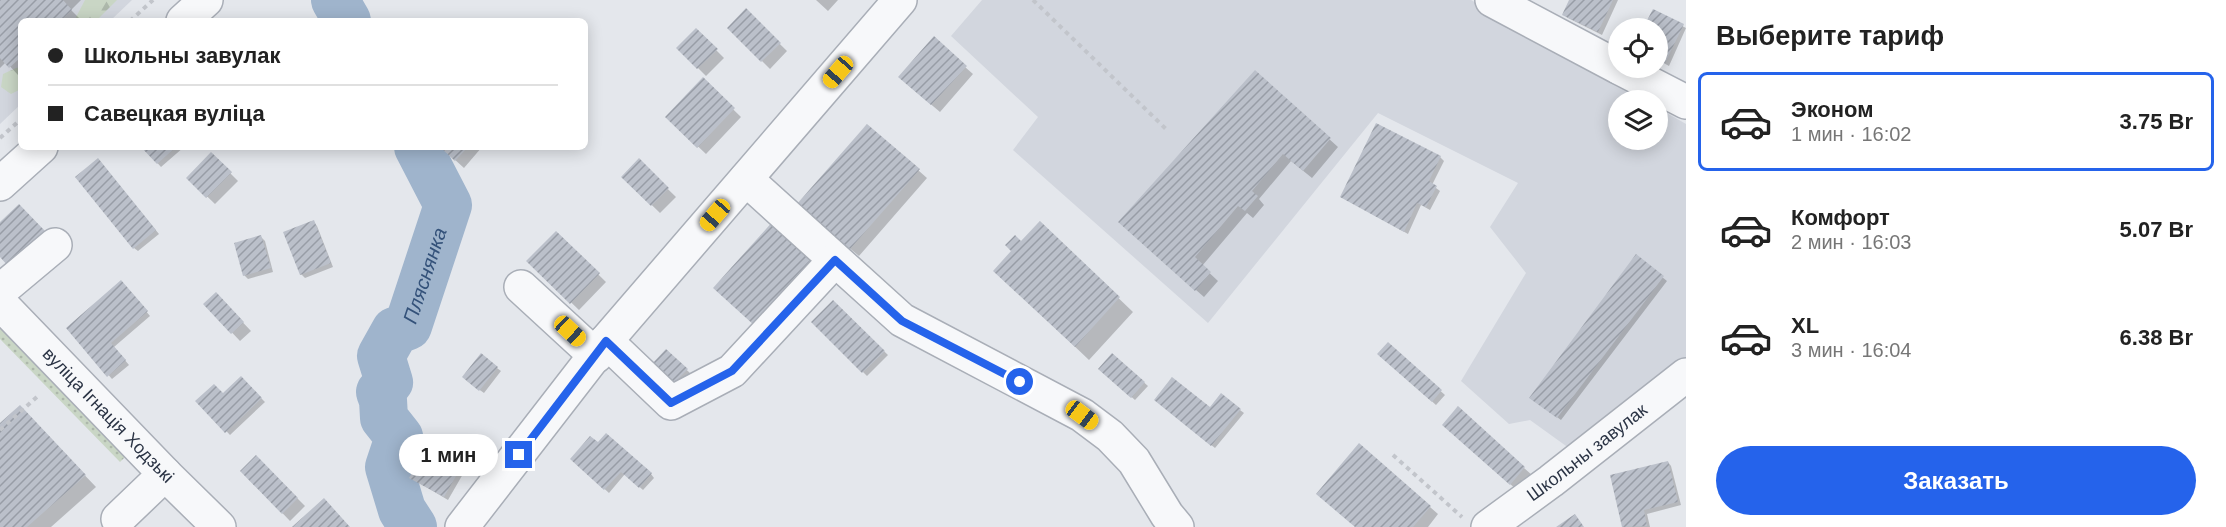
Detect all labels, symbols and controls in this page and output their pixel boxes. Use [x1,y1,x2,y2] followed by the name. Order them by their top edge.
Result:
[1608,18,1668,150] map controls
[1608,18,1668,78] button: locate
[1716,21,1944,51] text: Выберите тариф
[84,43,280,68] text: Школьны завулак
[819,53,857,91] car
[1608,90,1668,150] button: layers
[1719,95,1773,149] icon: car
[1791,97,1874,122] text: Эконом
[84,101,265,126] text: Савецкая вуліца
[2120,109,2193,134] text: 3.75 Br
[1791,123,1911,145] text: 1 мин · 16:02
[696,196,734,234] car
[1719,203,1773,257] icon: car
[1791,205,1890,230] text: Комфорт
[2120,217,2193,242] text: 5.07 Br
[399,225,451,326] water label: Пляснянка
[1791,231,1911,253] text: 2 мин · 16:03
[1719,311,1773,365] icon: car
[551,312,589,350] car
[1791,313,1819,338] text: XL
[2120,325,2193,350] text: 6.38 Br
[1791,339,1911,361] text: 3 мин · 16:04
[39,344,178,487] street label: вуліца Ігнація Ходзькі
[1006,368,1033,395] route start
[1062,397,1102,433] car
[1523,399,1651,505] street label: Школьны завулак
[399,434,498,476] callout: 1 мин
[505,441,532,468] route end
[421,444,476,466] text: 1 мин
[1716,446,2196,515] button: Заказать

